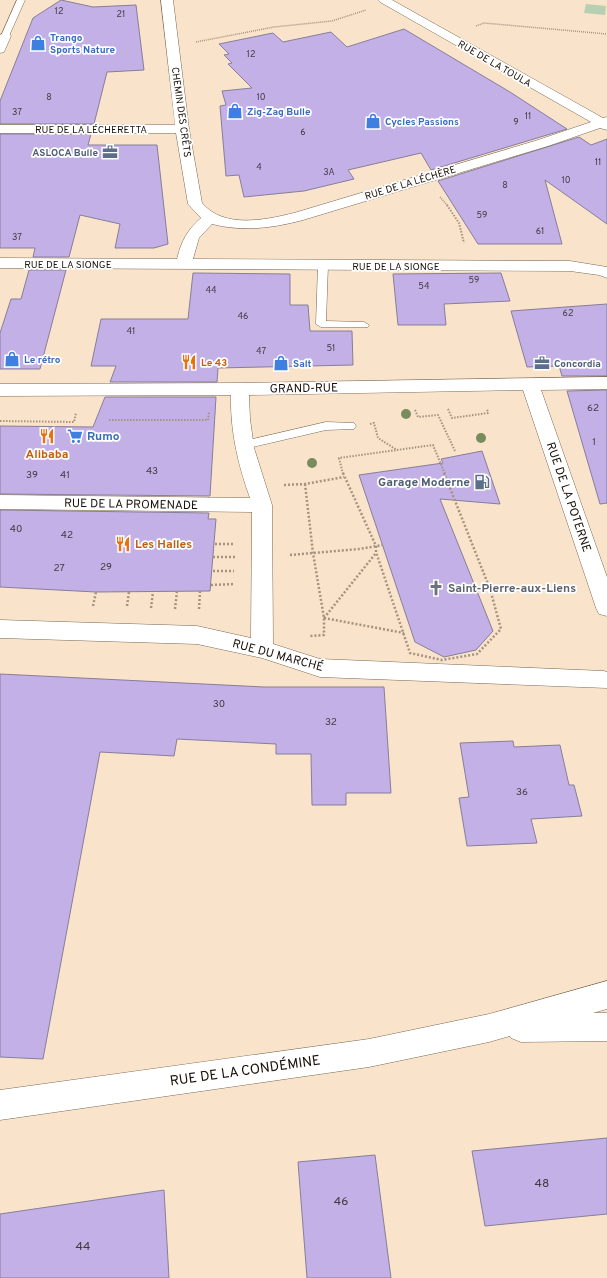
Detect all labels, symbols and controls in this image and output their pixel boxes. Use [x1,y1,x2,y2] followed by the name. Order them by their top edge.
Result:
[55,6,63,17] house number: 12
[117,9,125,20] house number: 21
[50,32,116,57] place label: Trango Sports Nature
[29,34,47,52] shop icon: Trango Sports Nature
[455,38,534,91] street label: RUE DE LA TOULA
[247,49,255,60] house number: 12
[168,66,193,158] street label: CHEMIN DES CRÊTS
[46,92,52,103] house number: 8
[256,92,266,103] house number: 10
[226,102,244,120] shop icon: Zig-Zag Bulle
[247,106,311,119] place label: Zig-Zag Bulle
[12,107,22,118] house number: 37
[525,111,531,122] house number: 11
[364,112,382,130] shop icon: Cycles Passions
[385,116,459,129] place label: Cycles Passions
[513,117,519,128] house number: 9
[35,124,147,137] street label: RUE DE LA LÉCHERETTA
[300,127,306,138] house number: 6
[101,143,119,161] office icon: ASLOCA Bulle
[32,147,98,160] place label: ASLOCA Bulle
[595,157,601,168] house number: 11
[256,162,262,173] house number: 4
[363,163,458,203] street label: RUE DE LA LÉCHÈRE
[323,167,335,178] house number: 3A
[561,175,571,186] house number: 10
[502,180,508,191] house number: 8
[477,210,487,221] house number: 59
[536,226,544,237] house number: 61
[12,232,22,243] house number: 37
[24,259,112,272] street label: RUE DE LA SIONGE
[352,261,440,274] street label: RUE DE LA SIONGE
[469,275,479,286] house number: 59
[418,281,430,292] house number: 54
[205,285,217,296] house number: 44
[563,308,573,319] house number: 62
[238,311,248,322] house number: 46
[127,326,135,337] house number: 41
[327,343,335,354] house number: 51
[256,346,266,357] house number: 47
[3,350,21,368] shop icon: Le rétro
[180,353,198,371] restaurant icon: Le 43
[24,354,61,367] place label: Le rétro
[272,354,290,372] shop icon: Salt
[533,354,551,372] office icon: Concordia
[201,357,227,370] place label: Le 43
[293,358,312,371] place label: Salt
[554,358,601,371] place label: Concordia
[270,380,338,398] street label: GRAND-RUE
[587,402,599,415] house number: 62
[38,427,56,445] restaurant icon: Alibaba
[66,427,84,445] supermarket icon: Rumo
[87,429,120,445] place label: Rumo
[592,436,596,449] house number: 1
[542,440,594,554] street label: RUE DE LA POTERNE
[26,447,68,463] place label: Alibaba
[146,465,158,478] house number: 43
[26,469,38,482] house number: 39
[60,469,70,482] house number: 41
[473,473,491,491] fuel station icon: Garage Moderne
[378,475,470,491] place label: Garage Moderne
[64,496,198,514] street label: RUE DE LA PROMENADE
[10,523,22,536] house number: 40
[61,529,73,542] house number: 42
[114,535,132,553] restaurant icon: Les Halles
[135,537,192,553] place label: Les Halles
[100,561,112,574] house number: 29
[53,562,65,575] house number: 27
[427,579,445,597] church icon: Saint-Pierre-aux-Liens
[448,581,576,597] place label: Saint-Pierre-aux-Liens
[230,636,325,676] street label: RUE DU MARCHÉ
[213,698,225,711] house number: 30
[325,716,337,729] house number: 32
[516,786,528,799] house number: 36
[169,1052,322,1090] street label: RUE DE LA CONDÉMINE
[535,1176,549,1192] house number: 48
[334,1194,348,1210] house number: 46
[76,1239,90,1255] house number: 44

